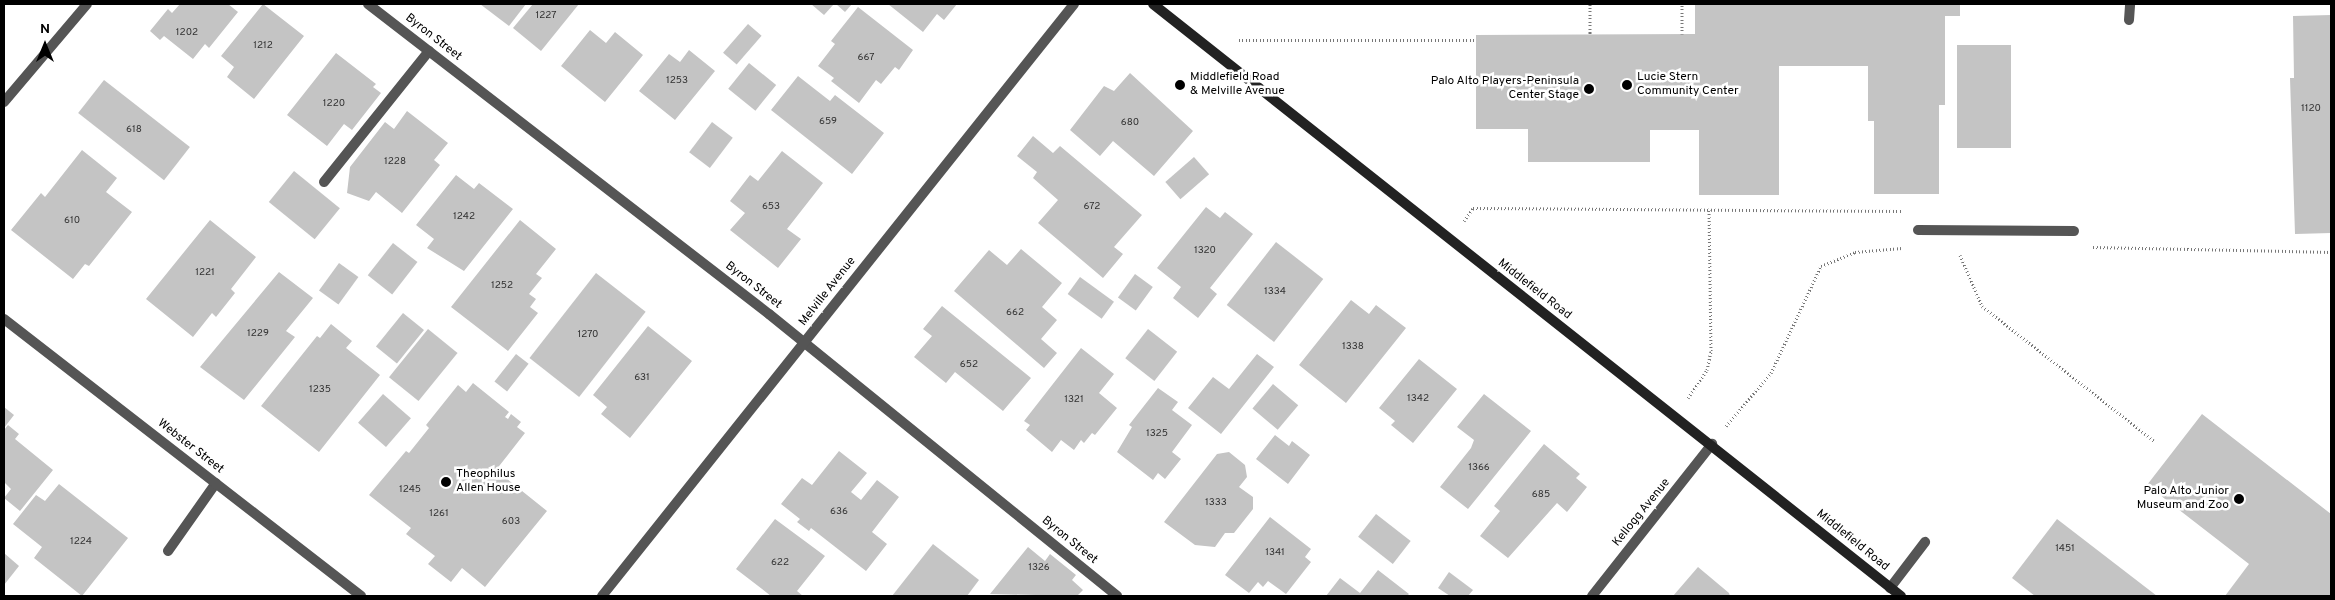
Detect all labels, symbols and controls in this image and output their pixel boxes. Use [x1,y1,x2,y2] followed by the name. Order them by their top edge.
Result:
[535,10,557,22] house number: 1227
[402,12,464,64] street label: Byron Street
[20,20,70,70] north arrow
[40,21,50,38] text: N
[176,27,198,39] house number: 1202
[253,40,273,52] house number: 1212
[858,52,874,64] house number: 667
[1190,71,1285,99] place label: Middlefield Road & Melville Avenue
[1637,71,1739,99] place label: Lucie Stern Community Center
[666,75,688,87] house number: 1253
[1430,75,1579,103] place label: Palo Alto Players-Peninsula Center Stage
[1174,79,1186,91] marker: Middlefield Road & Melville Avenue
[1621,79,1633,91] marker: Lucie Stern Community Center
[1583,83,1595,95] marker: Palo Alto Players-Peninsula Center Stage
[323,98,345,110] house number: 1220
[2301,103,2321,115] house number: 1120
[819,116,837,128] house number: 659
[1121,117,1139,129] house number: 680
[126,124,142,136] house number: 618
[384,156,406,168] house number: 1228
[762,201,780,213] house number: 653
[1084,201,1100,213] house number: 672
[453,211,475,223] house number: 1242
[64,215,80,227] house number: 610
[1194,245,1216,257] house number: 1320
[796,254,860,330] street label: Melville Avenue
[1494,257,1574,323] street label: Middlefield Road
[722,260,784,312] street label: Byron Street
[195,267,215,279] house number: 1221
[491,280,513,292] house number: 1252
[1264,286,1286,298] house number: 1334
[1006,307,1024,319] house number: 662
[247,328,269,340] house number: 1229
[577,329,599,341] house number: 1270
[1342,341,1364,353] house number: 1338
[960,359,978,371] house number: 652
[634,372,650,384] house number: 631
[309,384,331,396] house number: 1235
[1407,393,1429,405] house number: 1342
[1064,394,1084,406] house number: 1321
[154,417,226,477] street label: Webster Street
[1146,428,1168,440] house number: 1325
[1468,462,1490,474] house number: 1366
[456,468,520,496] place label: Theophilus Allen House
[440,476,452,488] marker: Theophilus Allen House
[1610,476,1674,550] street label: Kellogg Avenue
[399,484,421,496] house number: 1245
[2137,485,2229,513] place label: Palo Alto Junior Museum and Zoo
[1532,489,1550,501] house number: 685
[2233,493,2245,505] marker: Palo Alto Junior Museum and Zoo
[1205,497,1227,509] house number: 1333
[830,506,848,518] house number: 636
[1813,507,1891,575] street label: Middlefield Road
[429,508,449,520] house number: 1261
[1038,514,1100,568] street label: Byron Street
[502,516,520,528] house number: 603
[70,536,92,548] house number: 1224
[2055,543,2075,555] house number: 1451
[1265,547,1285,559] house number: 1341
[771,557,789,569] house number: 622
[1028,562,1050,574] house number: 1326

